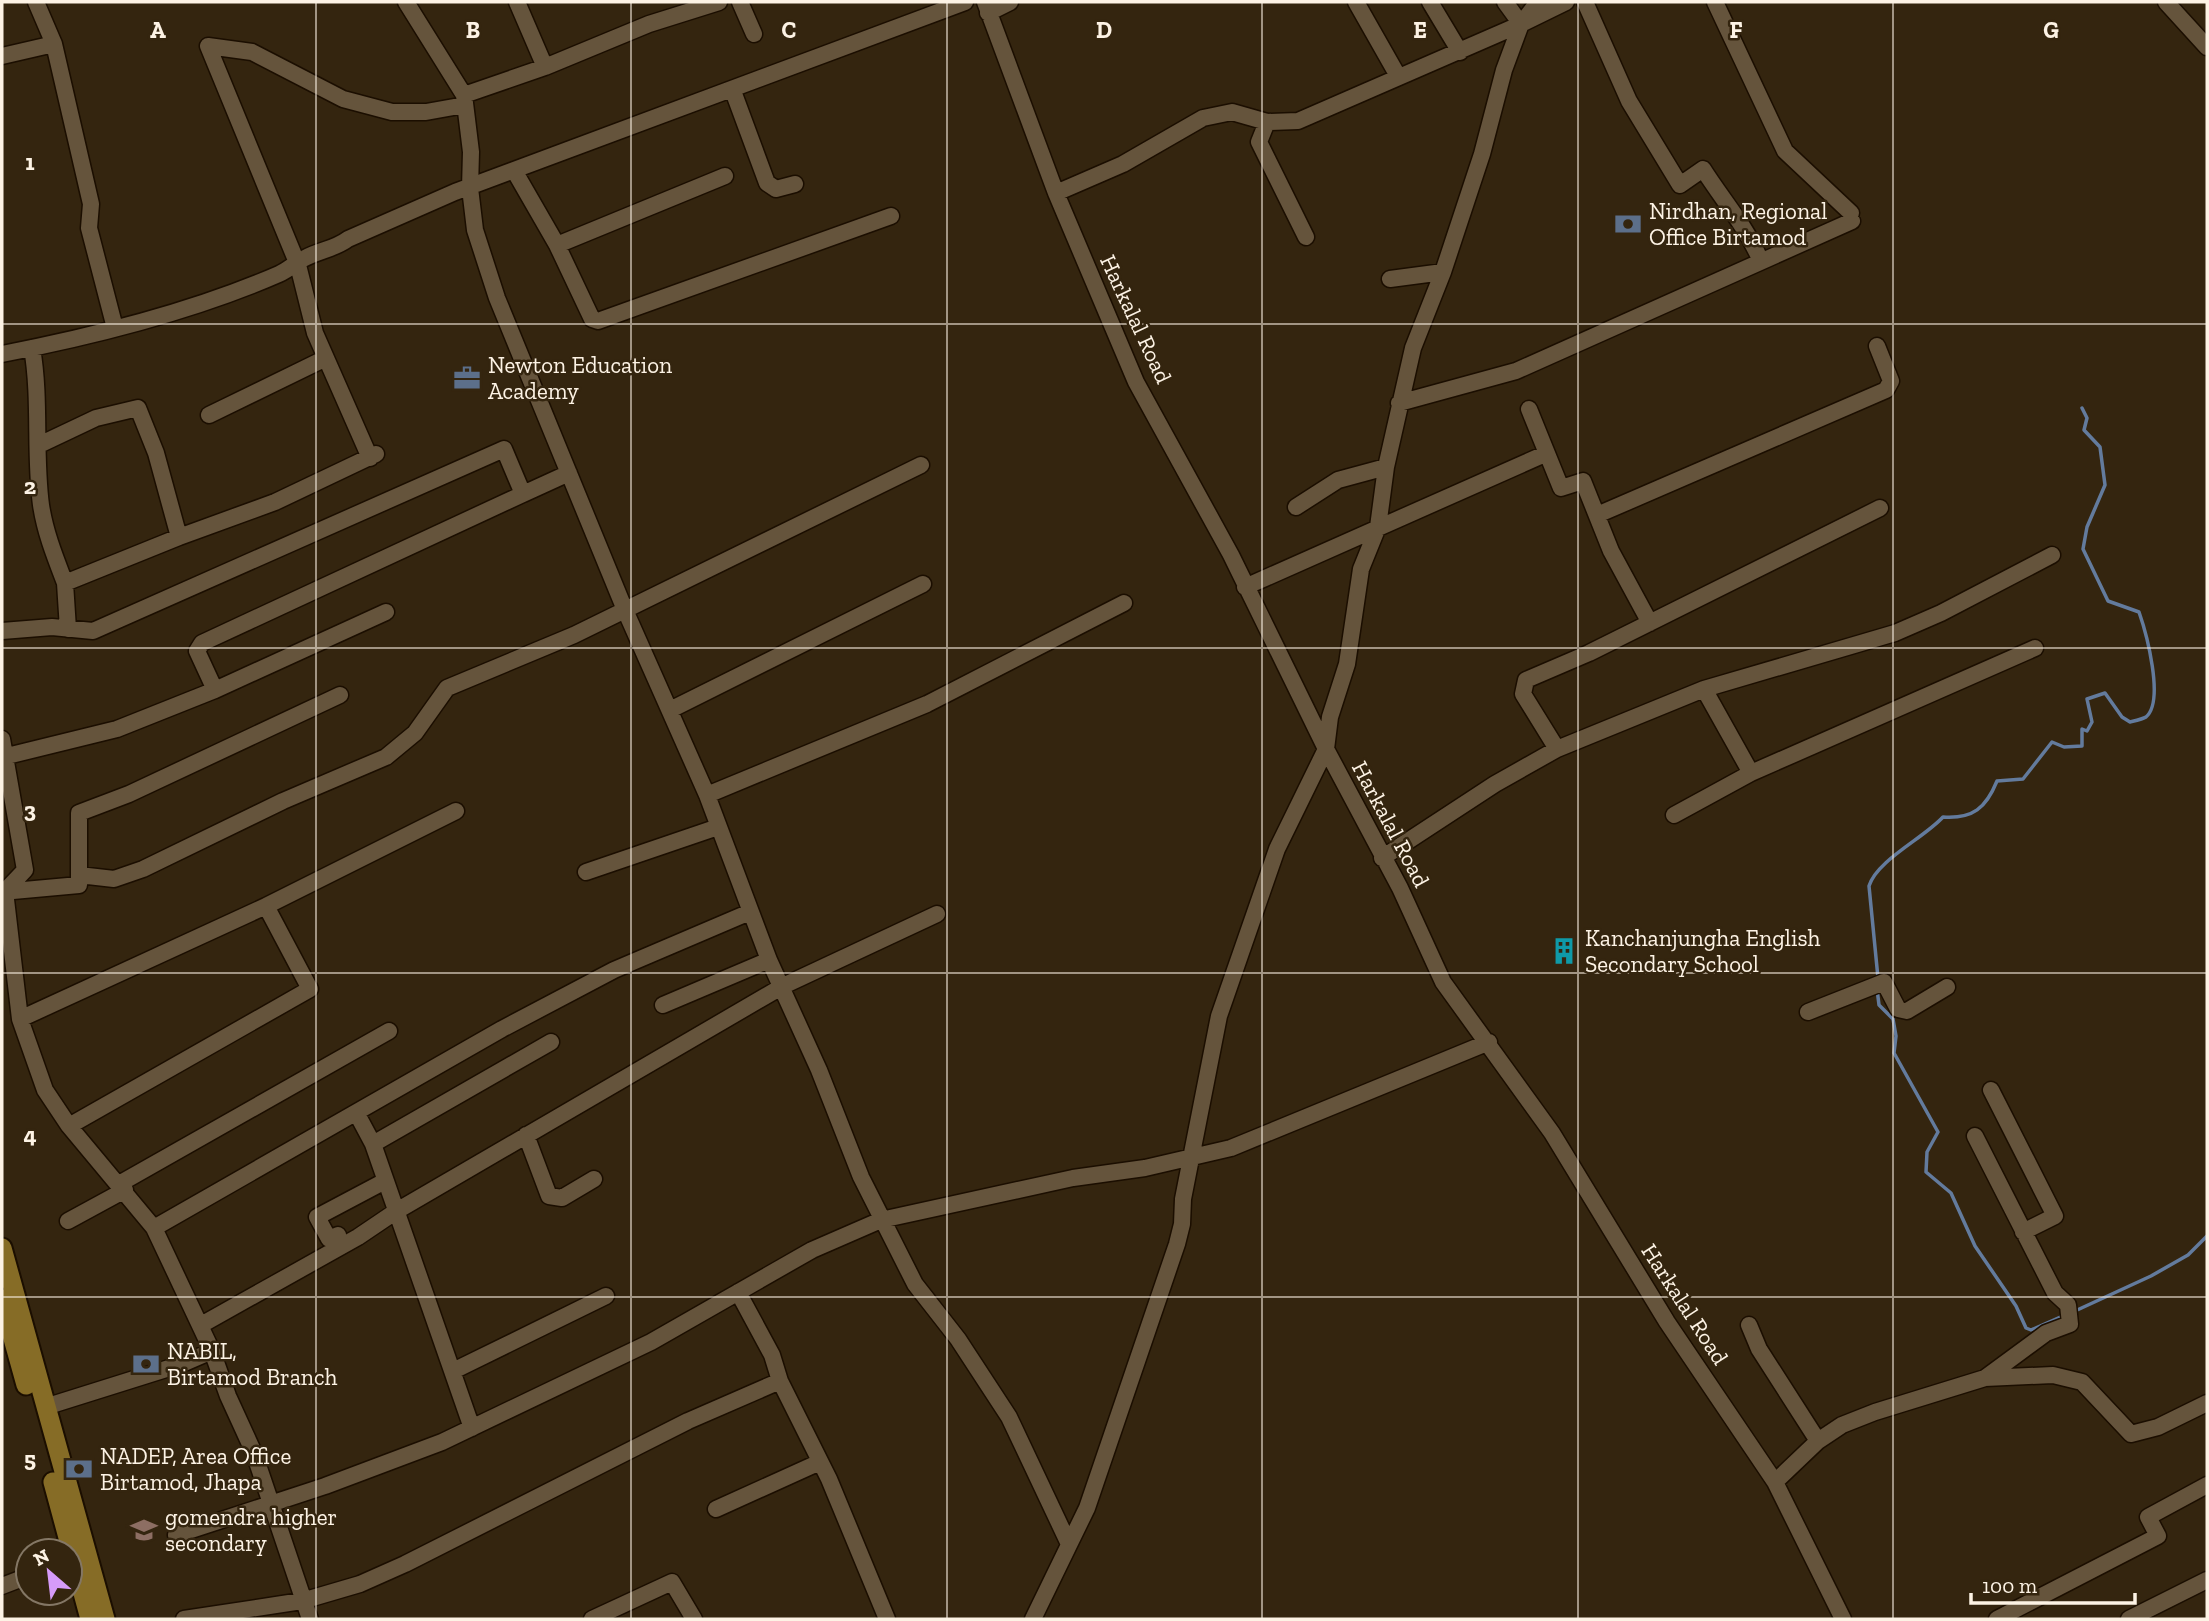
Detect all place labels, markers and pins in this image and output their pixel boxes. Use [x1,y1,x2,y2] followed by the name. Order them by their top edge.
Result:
[1649,197,1827,251] place label: Nirdhan, Regional Office Birtamod
[1613,209,1643,239] bank icon: Nirdhan, Regional Office Birtamod
[488,351,672,405] place label: Newton Education Academy
[452,363,482,393] office icon: Newton Education Academy
[1585,924,1820,978] place label: Kanchanjungha English Secondary School
[1549,936,1579,966] building icon: Kanchanjungha English Secondary School
[167,1337,338,1391] place label: NABIL, Birtamod Branch
[131,1349,161,1379] bank icon: NABIL, Birtamod Branch
[100,1442,291,1496] place label: NADEP, Area Office Birtamod, Jhapa
[64,1454,94,1484] bank icon: NADEP, Area Office Birtamod, Jhapa
[165,1503,337,1557] place label: gomendra higher secondary
[129,1515,159,1545] school or university icon: gomendra higher secondary

